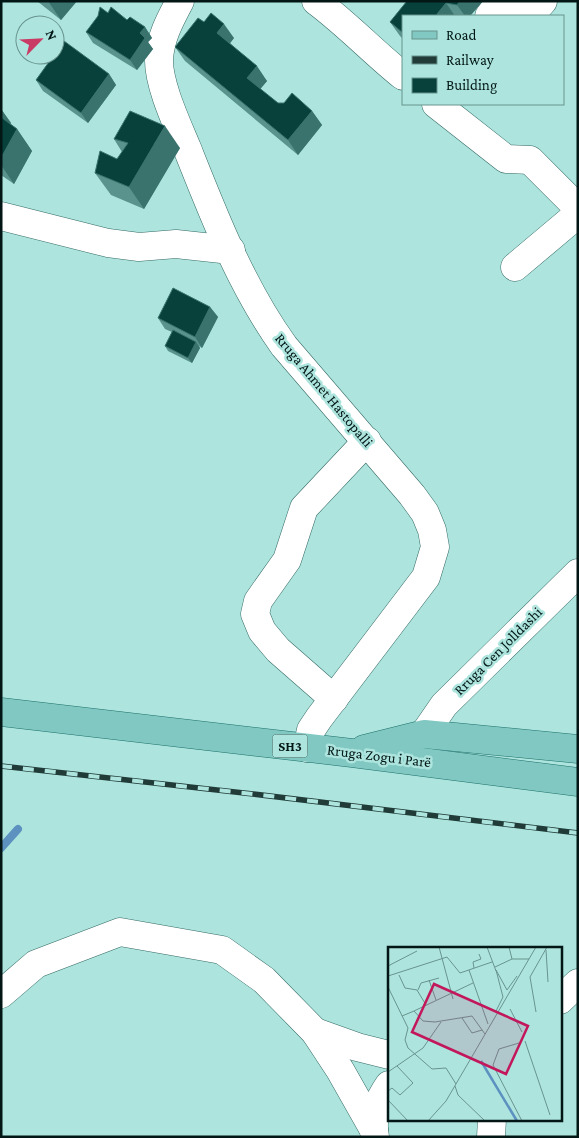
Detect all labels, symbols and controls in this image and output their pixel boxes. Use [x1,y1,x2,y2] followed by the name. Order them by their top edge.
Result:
[15,15,65,65] north arrow
[402,15,564,105] legend
[43,27,61,43] text: N
[446,27,477,43] text: Road
[446,52,494,69] text: Railway
[446,77,497,94] text: Building
[271,330,376,451] street label: Rruga Ahmet Hastopalli
[451,604,546,699] street label: Rruga Cen Jolldashi
[272,734,308,758] road number: SH3
[326,742,432,771] street label: Rruga Zogu i Parë
[388,947,562,1120] inset map

